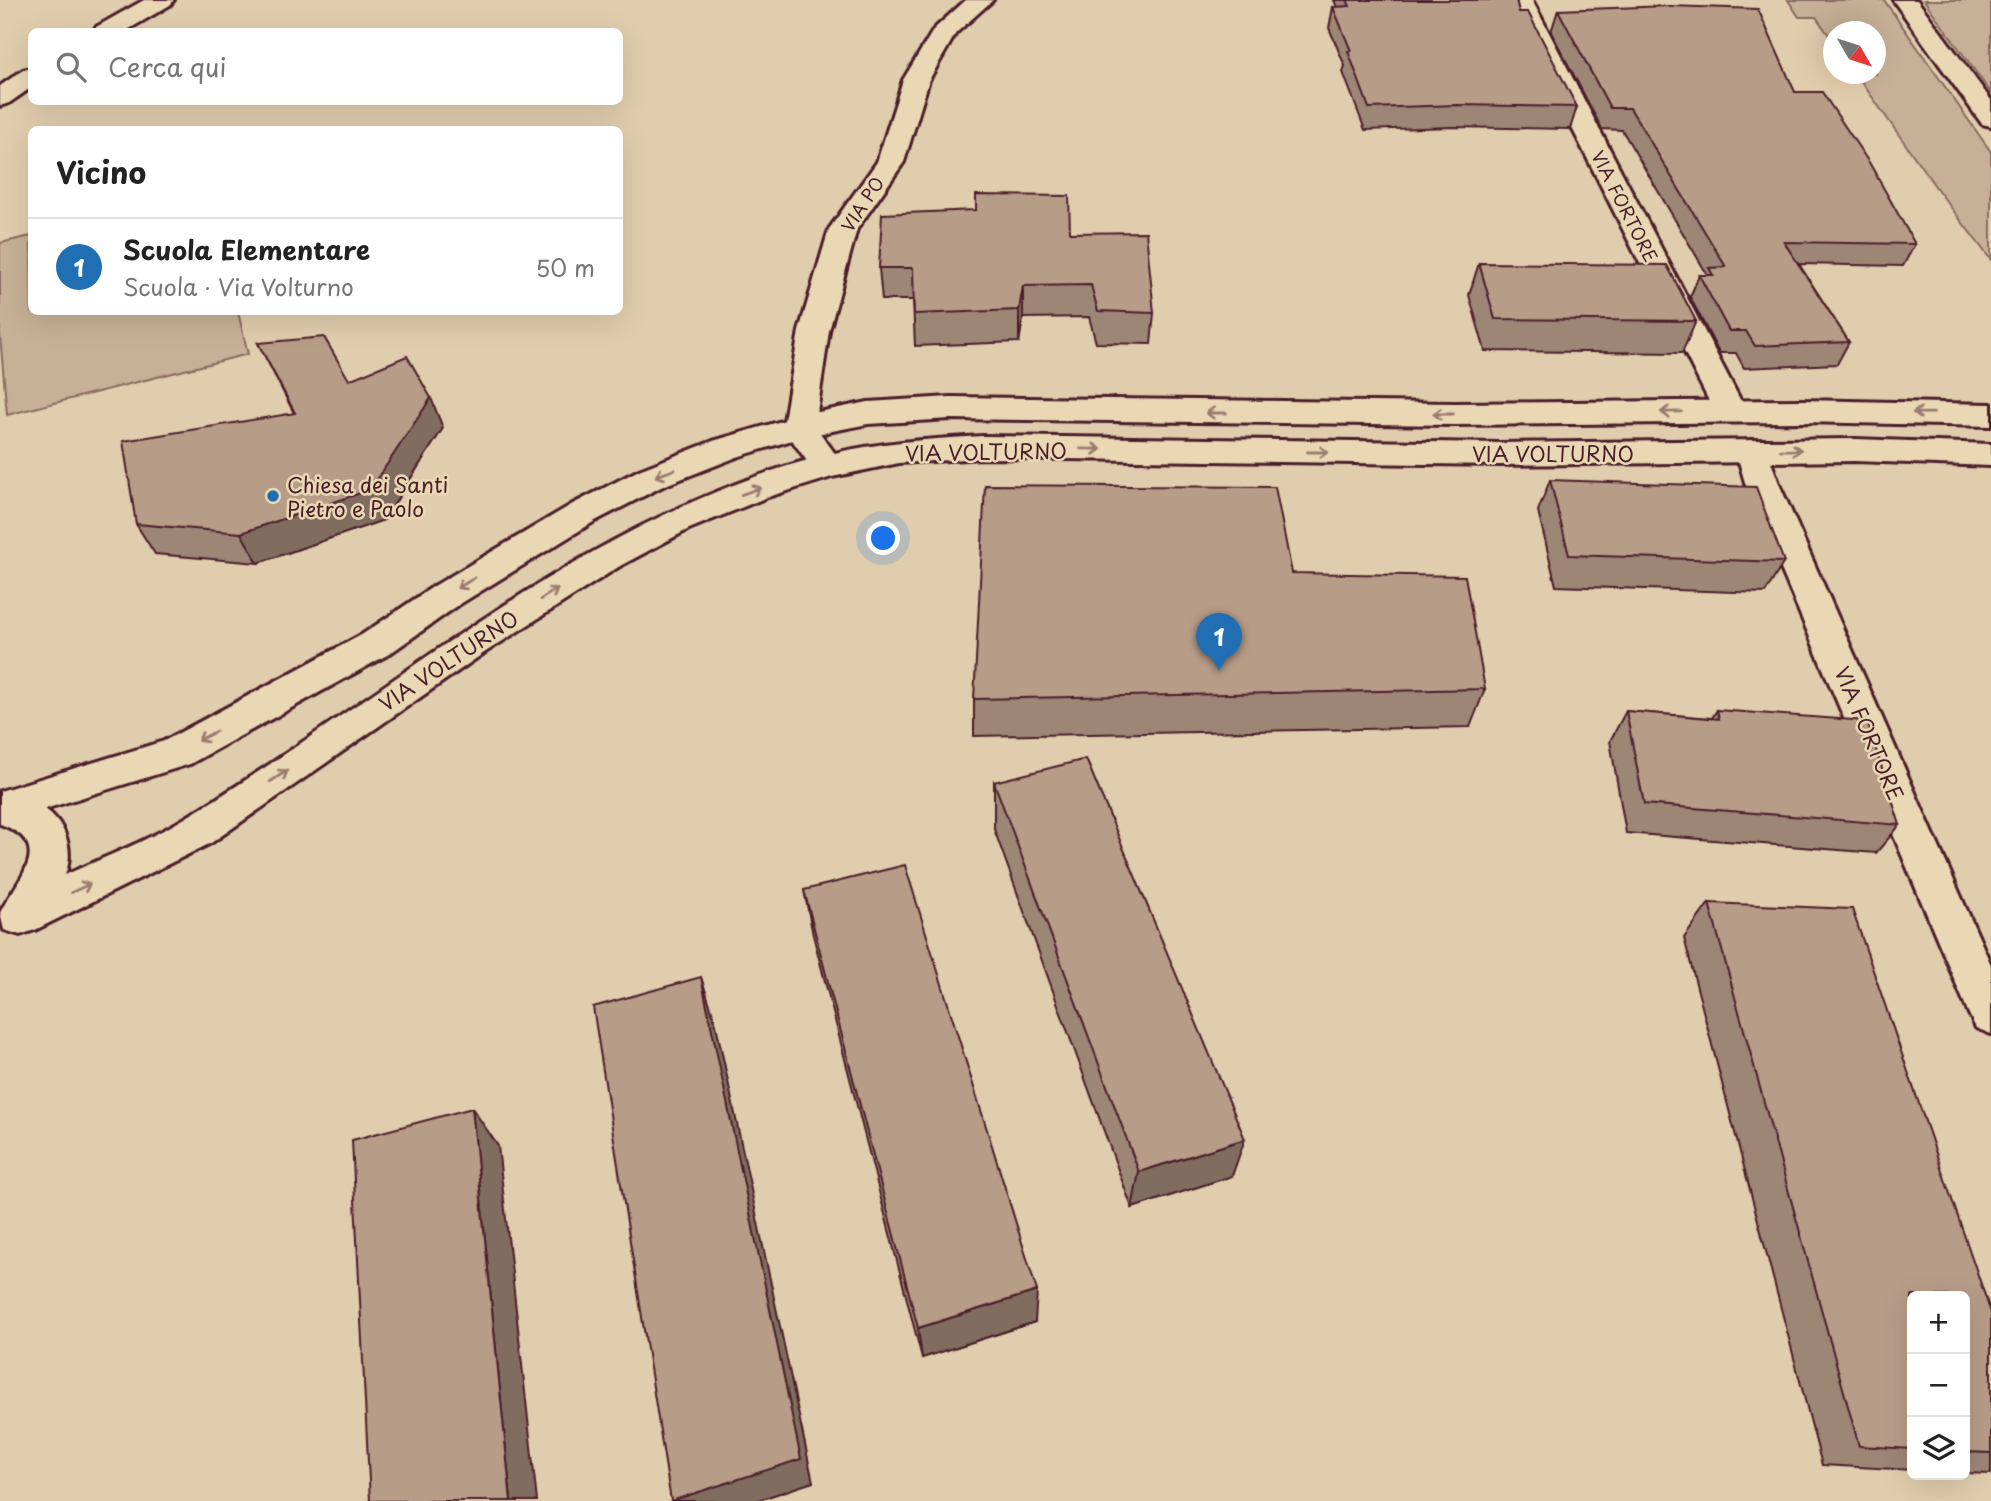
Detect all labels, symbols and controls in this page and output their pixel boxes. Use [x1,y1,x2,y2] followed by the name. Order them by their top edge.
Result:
[1823,21,1886,84] north arrow
[28,28,623,105] search box
[108,47,227,86] text: Cerca qui
[52,48,90,86] icon: search
[1585,145,1665,267] street label: VIA FORTORE
[56,149,146,194] text: Vicino
[834,171,890,237] street label: VIA PO
[123,230,370,269] text: Scuola Elementare
[74,250,85,285] text: 1
[535,250,595,285] text: 50 m
[123,269,354,304] text: Scuola · Via Volturno
[1660,405,1683,419] one-way arrow
[1205,406,1228,420] one-way arrow
[1432,407,1455,421] one-way arrow
[1912,407,1935,420] one-way arrow
[905,434,1067,468] street label: VIA VOLTURNO
[1472,437,1634,469] street label: VIA VOLTURNO
[1079,442,1102,456] one-way arrow
[1779,443,1802,457] one-way arrow
[1306,445,1329,459] one-way arrow
[654,467,676,480] one-way arrow
[287,468,448,524] place label: Chiesa dei Santi Pietro e Paolo
[740,484,762,497] one-way arrow
[265,488,281,504] marker: Chiesa dei Santi Pietro e Paolo
[866,521,900,555] your location
[457,577,477,591] one-way arrow
[538,587,558,601] one-way arrow
[372,601,524,719] street label: VIA VOLTURNO
[1196,613,1242,671] pin: 1
[1827,661,1913,805] street label: VIA FORTORE
[198,730,218,744] one-way arrow
[269,769,288,783] one-way arrow
[70,880,91,894] one-way arrow
[1907,1291,1970,1480] map controls
[1907,1291,1970,1354] button: +
[1907,1354,1970,1417] button: −
[1907,1417,1970,1480] button: layers

